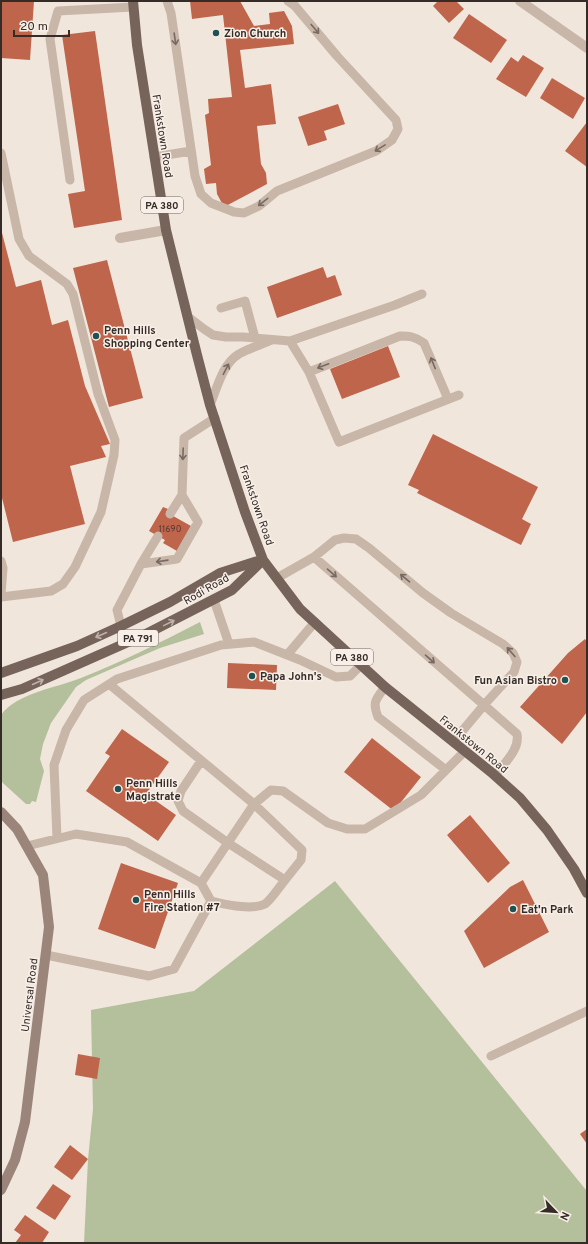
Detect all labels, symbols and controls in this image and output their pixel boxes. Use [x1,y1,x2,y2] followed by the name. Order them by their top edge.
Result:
[14,12,69,38] scale bar
[20,19,48,35] text: 20 m
[310,24,319,35] one-way arrow
[224,27,286,41] place label: Zion Church
[211,28,221,38] marker: Zion Church
[171,32,179,45] one-way arrow
[148,93,176,179] street label: Frankstown Road
[374,144,386,152] one-way arrow
[141,197,183,213] road number: PA 380
[258,198,269,206] one-way arrow
[104,324,190,351] place label: Penn Hills Shopping Center
[91,331,101,341] marker: Penn Hills Shopping Center
[428,357,436,369] one-way arrow
[223,363,230,375] one-way arrow
[318,363,330,371] one-way arrow
[179,447,187,460] one-way arrow
[236,463,276,548] street label: Frankstown Road
[159,524,182,535] house number: 11690
[156,557,169,565] one-way arrow
[327,568,338,577] one-way arrow
[181,571,232,609] street label: Rodi Road
[400,573,410,582] one-way arrow
[163,619,175,626] one-way arrow
[118,630,158,646] road number: PA 791
[96,632,108,639] one-way arrow
[506,647,515,658] one-way arrow
[331,649,373,665] road number: PA 380
[425,654,435,663] one-way arrow
[260,670,322,684] place label: Papa John's
[247,671,257,681] marker: Papa John's
[474,674,557,688] place label: Fun Asian Bistro
[560,675,570,685] marker: Fun Asian Bistro
[31,678,43,685] one-way arrow
[436,713,511,777] street label: Frankstown Road
[126,777,181,804] place label: Penn Hills Magistrate
[113,784,123,794] marker: Penn Hills Magistrate
[144,888,220,915] place label: Penn Hills Fire Station #7
[131,895,141,905] marker: Penn Hills Fire Station #7
[521,903,574,917] place label: Eat'n Park
[508,904,518,914] marker: Eat'n Park
[19,957,41,1033] street label: Universal Road
[536,1192,576,1232] north arrow
[556,1209,572,1222] text: N

